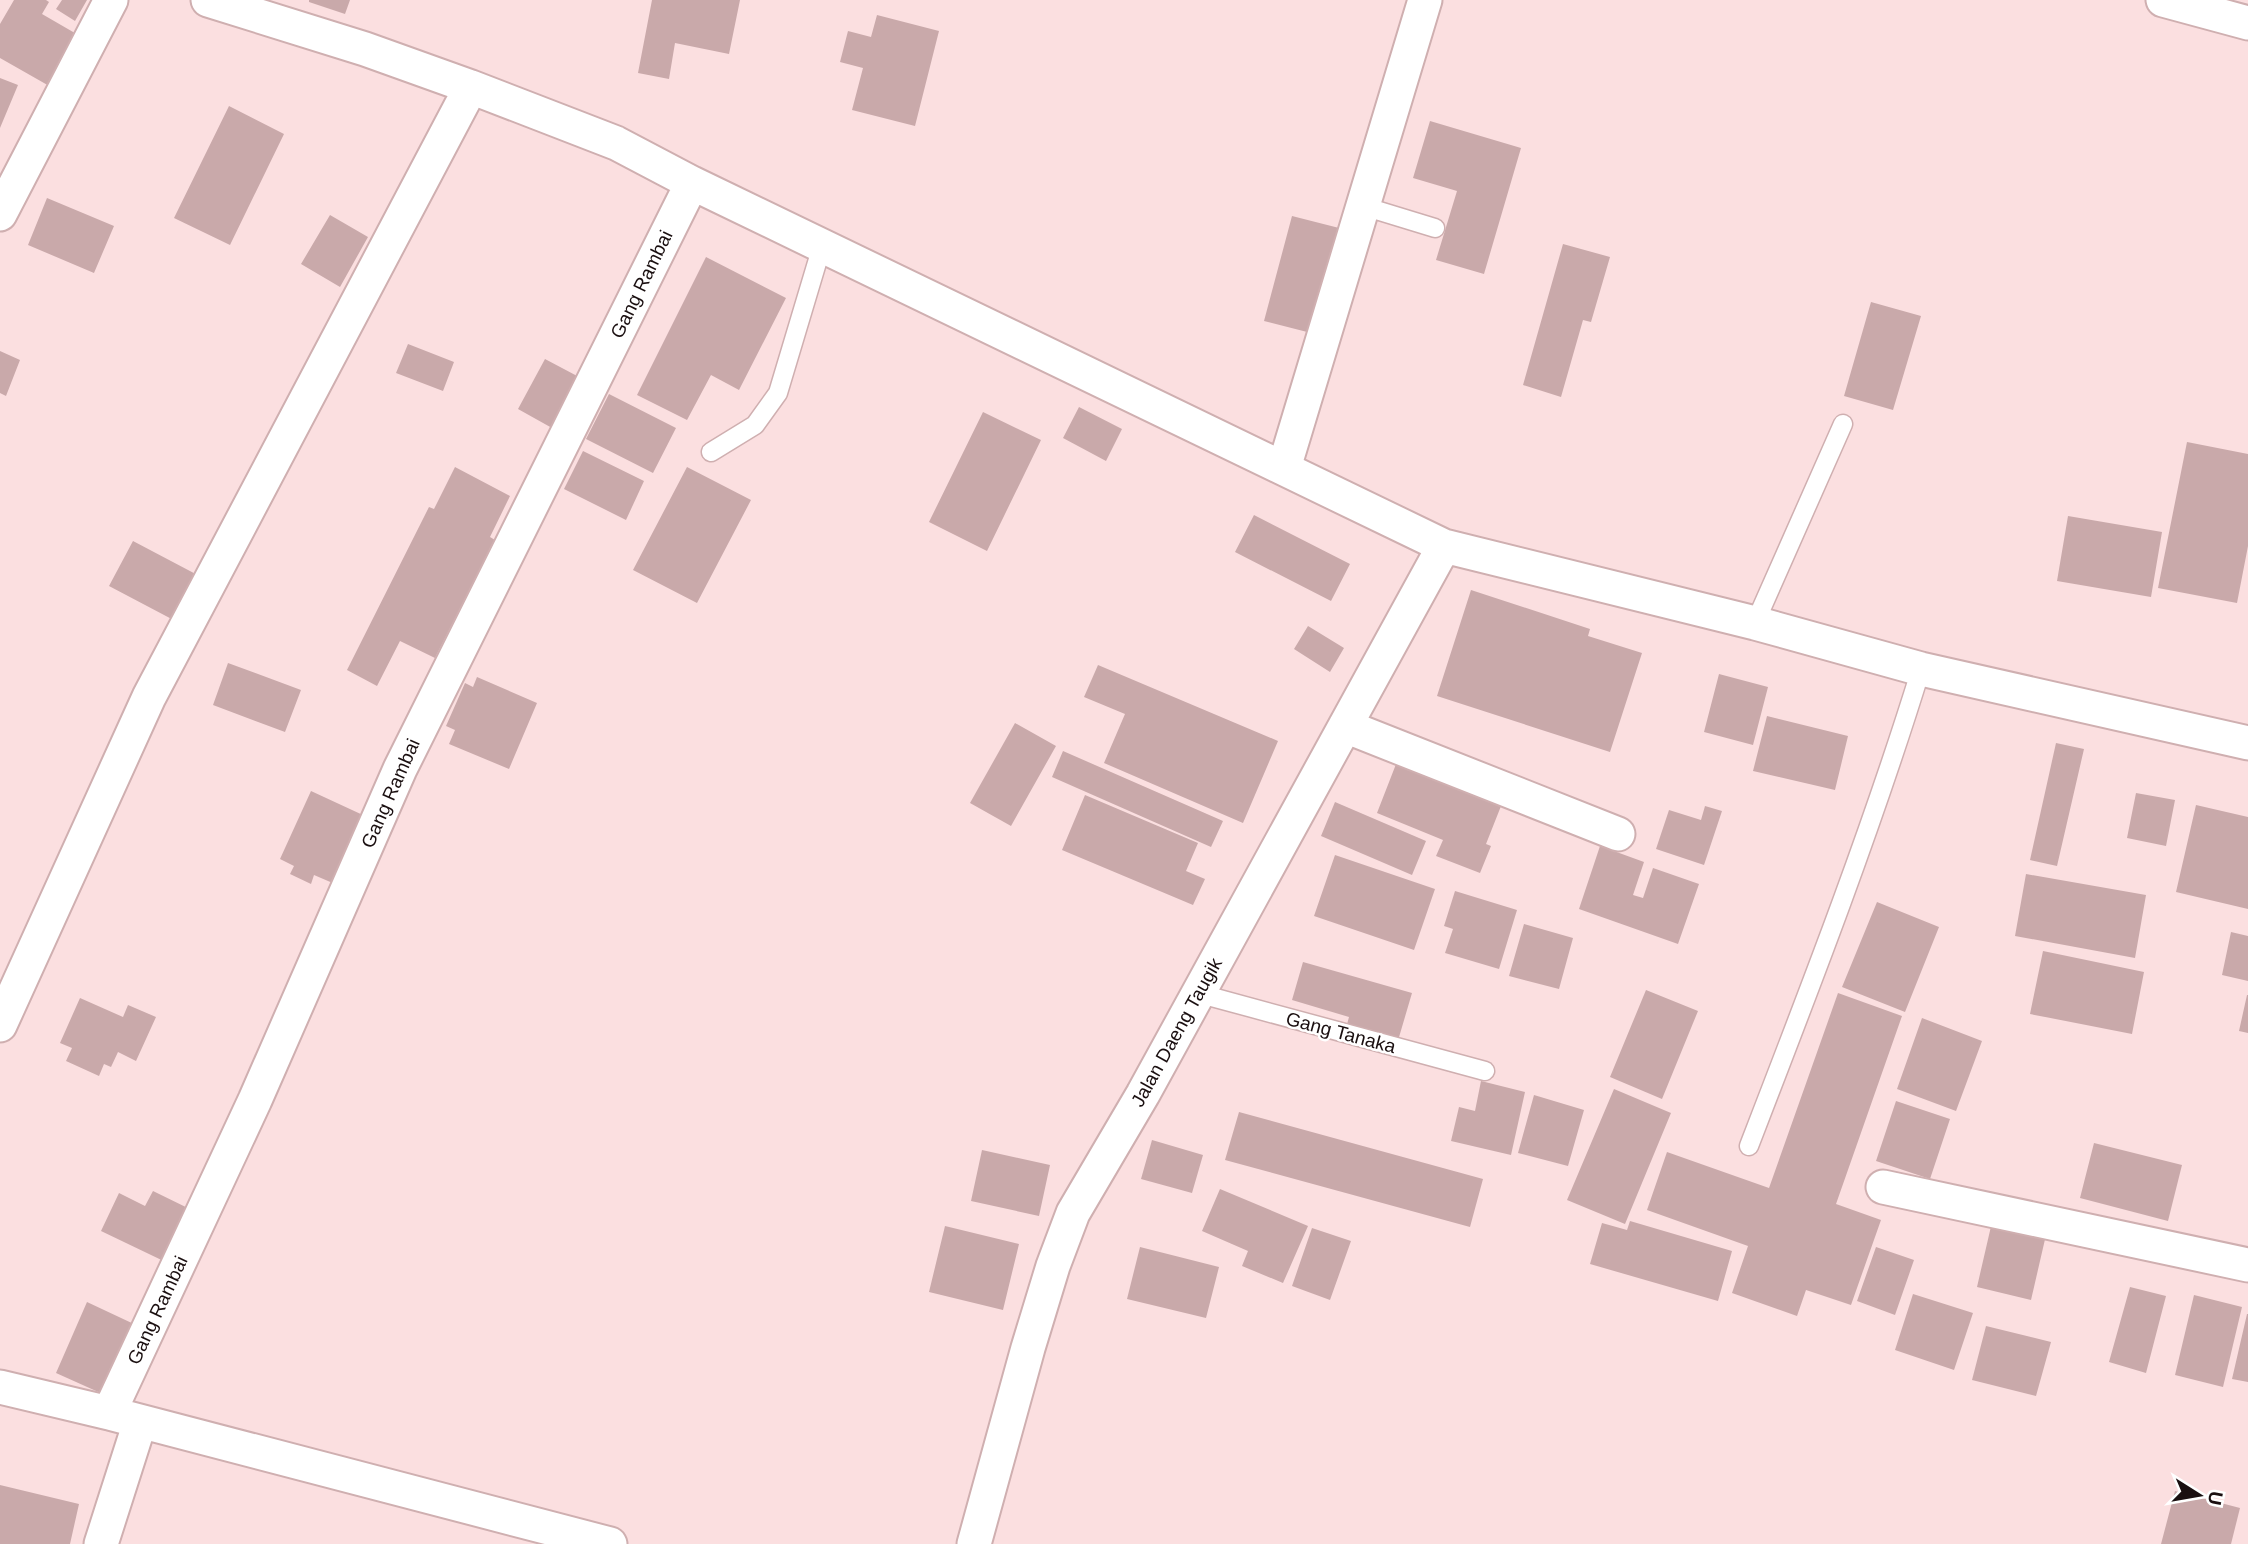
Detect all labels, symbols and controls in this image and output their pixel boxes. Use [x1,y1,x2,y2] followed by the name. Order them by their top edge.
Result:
[606,227,677,342] street label: Gang Rambai
[357,735,424,851] street label: Gang Rambai
[1127,954,1226,1110] street label: Jalan Daeng Taugik
[1284,1008,1398,1057] street label: Gang Tanaka
[123,1253,192,1368] street label: Gang Rambai
[2164,1460,2234,1530] north arrow
[2204,1489,2227,1507] text: U

